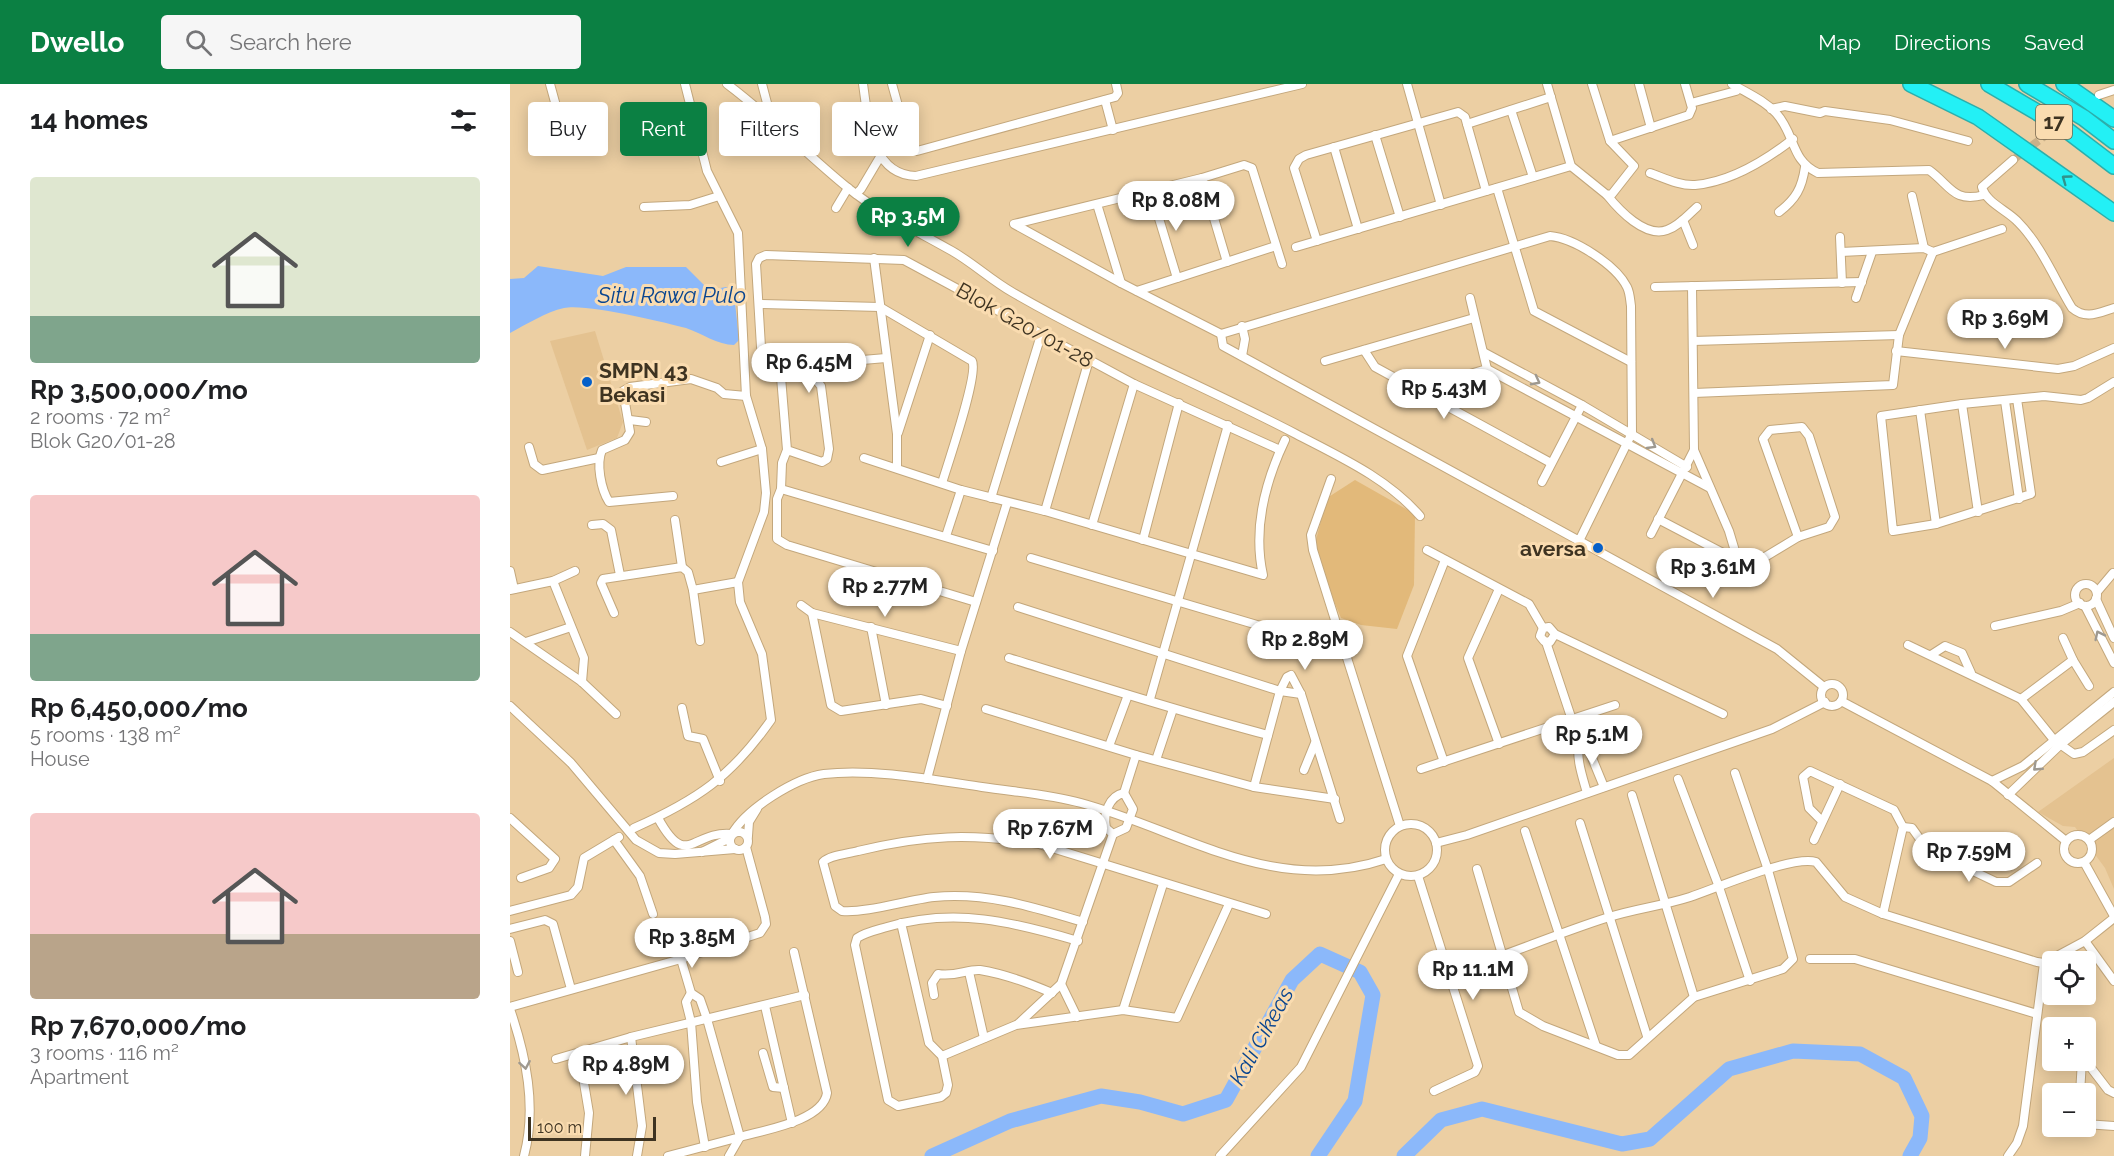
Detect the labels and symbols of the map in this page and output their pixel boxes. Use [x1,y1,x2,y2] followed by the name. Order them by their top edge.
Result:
[2036,105,2072,139] road number: 17
[2062,175,2073,186] one-way arrow
[1114,181,1238,232] pin: Rp 8.08M
[853,197,963,248] pin: Rp 3.5M
[952,277,1098,373] street label: Blok G20/01-28
[597,282,746,308] water label: Situ Rawa Pulo
[1943,299,2067,350] pin: Rp 3.69M
[747,343,871,394] pin: Rp 6.45M
[599,358,688,407] place label: SMPN 43 Bekasi
[1382,369,1506,420] pin: Rp 5.43M
[1530,374,1541,385] one-way arrow
[580,375,594,389] marker: SMPN 43 Bekasi
[1646,438,1656,450] one-way arrow
[1520,536,1586,561] place label: aversa
[1591,541,1605,555] marker: aversa
[1651,548,1775,599] pin: Rp 3.61M
[823,567,947,618] pin: Rp 2.77M
[1243,620,1367,671] pin: Rp 2.89M
[2095,630,2106,641] one-way arrow
[1537,715,1647,766] pin: Rp 5.1M
[2033,759,2044,770] one-way arrow
[988,809,1112,860] pin: Rp 7.67M
[1907,832,2031,883] pin: Rp 7.59M
[630,918,754,969] pin: Rp 3.85M
[1411,950,1535,1001] pin: Rp 11.1M
[1223,982,1299,1090] water label: Kali Cikeas
[564,1045,688,1096] pin: Rp 4.89M
[518,1060,531,1070] one-way arrow
[528,1114,656,1142] scale bar

